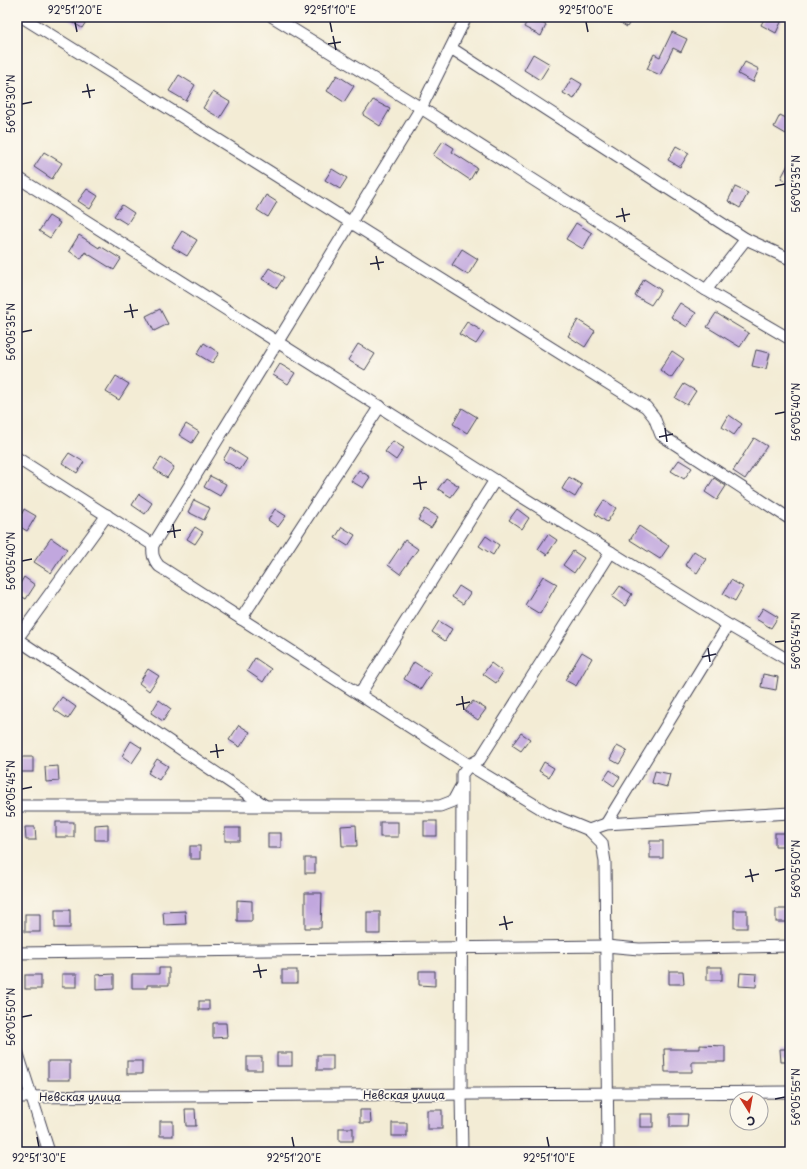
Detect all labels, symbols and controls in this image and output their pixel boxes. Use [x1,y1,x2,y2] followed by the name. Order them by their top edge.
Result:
[48,2,102,17] text: 92°51'20"E
[304,2,356,17] text: 92°51'10"E
[559,2,613,17] text: 92°51'00"E
[3,74,18,133] text: 56°05'30"N
[788,155,803,213] text: 56°05'35"N
[3,303,18,361] text: 56°05'35"N
[788,382,803,441] text: 56°05'40"N
[3,531,18,590] text: 56°05'40"N
[788,612,803,670] text: 56°05'45"N
[3,760,18,818] text: 56°05'45"N
[788,840,803,898] text: 56°05'50"N
[3,988,18,1046] text: 56°05'50"N
[788,1068,803,1126] text: 56°05'55"N
[363,1086,445,1103] street label: Невская улица
[39,1088,121,1105] street label: Невская улица
[729,1091,769,1131] north arrow
[745,1112,757,1130] text: С
[12,1150,66,1165] text: 92°51'30"E
[267,1150,321,1165] text: 92°51'20"E
[523,1150,575,1165] text: 92°51'10"E

